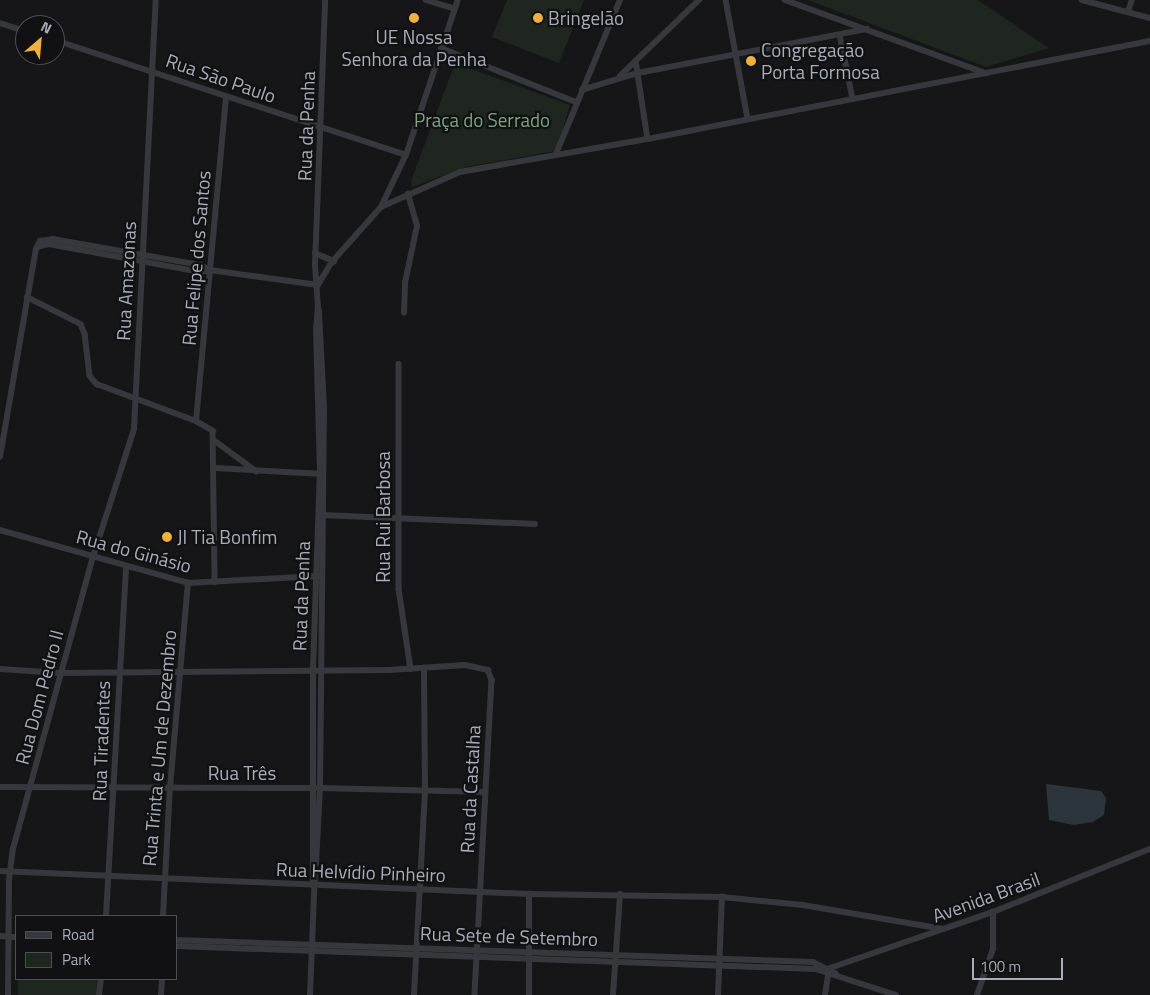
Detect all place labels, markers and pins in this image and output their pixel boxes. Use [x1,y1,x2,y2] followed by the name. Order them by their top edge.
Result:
[548,7,624,29] place label: Bringelão
[408,12,420,24] marker: UE Nossa Senhora da Penha
[532,12,544,24] marker: Bringelão
[341,26,487,70] place label: UE Nossa Senhora da Penha
[761,39,880,83] place label: Congregação Porta Formosa
[745,55,757,67] marker: Congregação Porta Formosa
[177,526,277,548] place label: JI Tia Bonfim
[161,531,173,543] marker: JI Tia Bonfim

